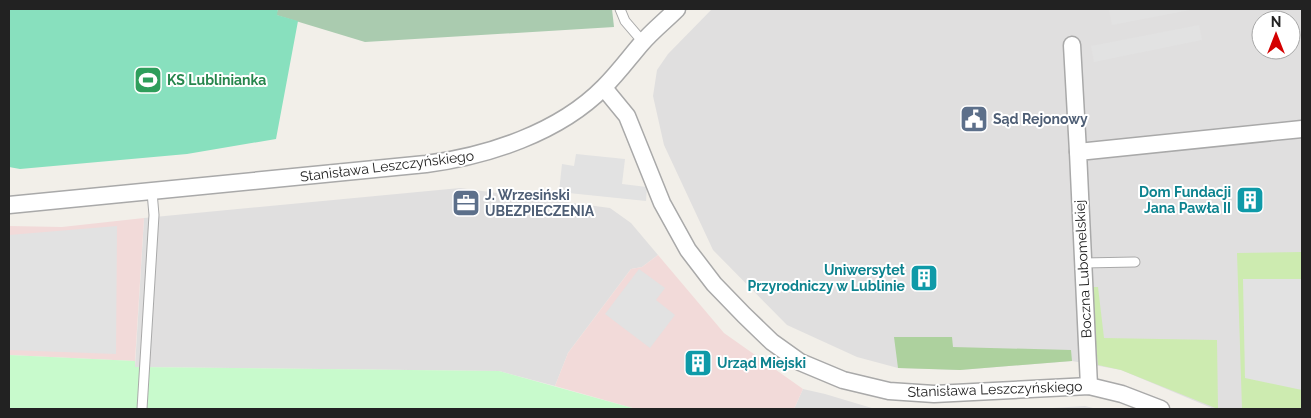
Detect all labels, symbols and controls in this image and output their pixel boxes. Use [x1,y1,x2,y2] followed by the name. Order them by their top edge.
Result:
[1251,10,1301,60] north arrow
[1271,14,1281,30] text: N
[133,65,163,95] sports icon: KS Lublinianka
[167,72,266,88] place label: KS Lublinianka
[959,104,989,134] public building icon: Sąd Rejonowy
[993,111,1088,127] place label: Sąd Rejonowy
[299,147,475,185] street label: Stanisława Leszczyńskiego
[1139,184,1231,216] place label: Dom Fundacji Jana Pawła II
[1235,185,1265,215] building icon: Dom Fundacji Jana Pawła II
[485,187,595,219] place label: J. Wrzesiński UBEZPIECZENIA
[451,188,481,218] office icon: J. Wrzesiński UBEZPIECZENIA
[1071,199,1095,339] street label: Boczna Lubomelskiej
[747,262,906,294] place label: Uniwersytet Przyrodniczy w Lublinie
[909,263,939,293] building icon: Uniwersytet Przyrodniczy w Lublinie
[683,348,713,378] building icon: Urząd Miejski
[717,355,806,371] place label: Urząd Miejski
[907,378,1083,400] street label: Stanisława Leszczyńskiego

